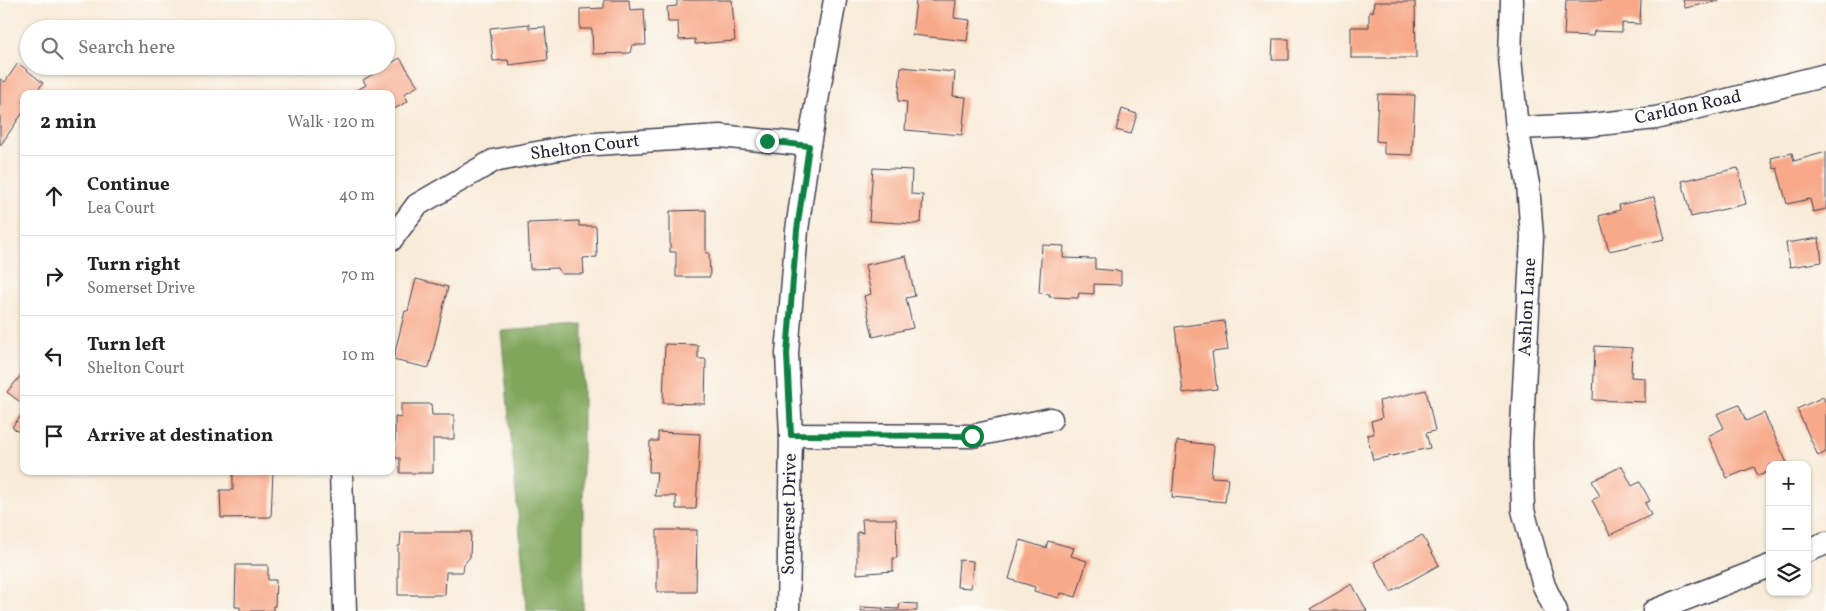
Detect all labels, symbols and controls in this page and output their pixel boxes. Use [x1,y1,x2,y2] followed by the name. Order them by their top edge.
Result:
[20,20,395,75] search box
[38,34,66,62] icon: search
[78,35,175,61] text: Search here
[1632,85,1744,131] street label: Carldon Road
[40,108,97,137] text: 2 min
[287,112,375,134] text: Walk · 120 m
[529,129,641,167] street label: Shelton Court
[756,130,779,153] route end
[87,172,170,198] text: Continue
[40,182,68,210] icon: ahead
[339,185,375,207] text: 40 m
[87,198,155,220] text: Lea Court
[87,252,180,278] text: Turn right
[1513,257,1543,357] street label: Ashlon Lane
[40,262,68,290] icon: right
[341,265,375,287] text: 70 m
[87,278,195,300] text: Somerset Drive
[87,332,166,358] text: Turn left
[40,342,68,370] icon: left
[342,345,375,367] text: 10 m
[87,358,185,380] text: Shelton Court
[40,422,68,450] icon: arrive
[87,423,273,449] text: Arrive at destination
[961,425,984,448] route start
[776,453,804,575] street label: Somerset Drive
[1766,461,1811,596] map controls
[1766,461,1811,506] button: +
[1766,506,1811,551] button: −
[1766,551,1811,596] button: layers

